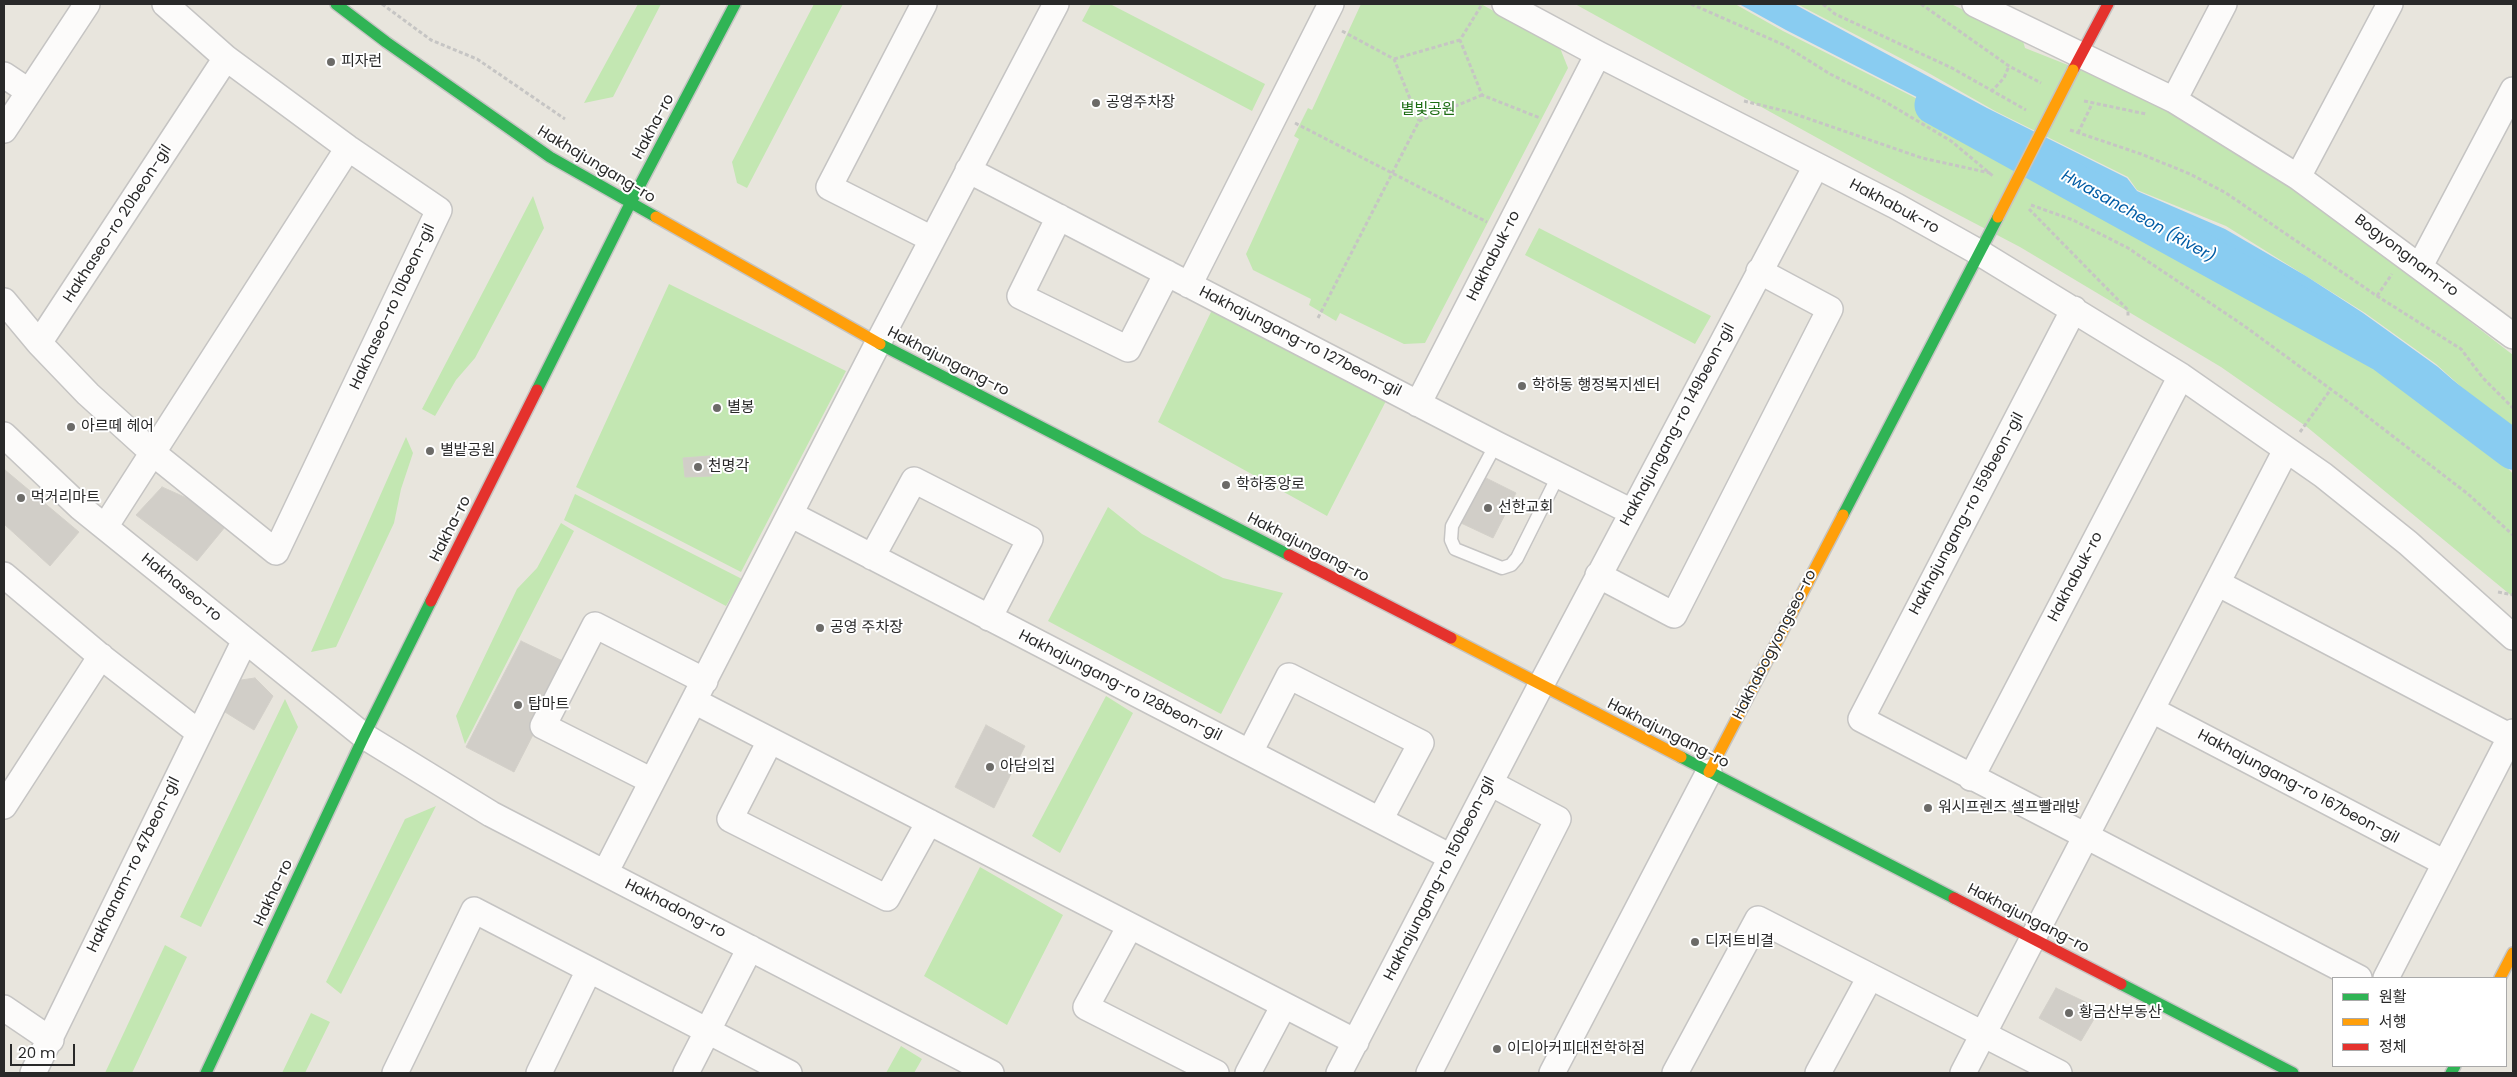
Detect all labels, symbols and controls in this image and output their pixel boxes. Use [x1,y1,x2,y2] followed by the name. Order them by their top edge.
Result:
[341,53,382,71] place label: 피자런
[325,56,337,68] marker: 피자런
[629,91,679,163] street label: Hakha-ro
[1106,94,1175,112] place label: 공영주차장
[1090,97,1102,109] marker: 공영주차장
[1400,101,1456,119] park label: 별빛공원
[534,123,658,207] street label: Hakhajungang-ro
[60,142,176,306] street label: Hakhaseo-ro 20beon-gil
[2058,167,2218,267] water label: Hwasancheon (River)
[1846,176,1942,238] street label: Hakhabuk-ro
[1464,208,1524,304] street label: Hakhabuk-ro
[2351,211,2461,301] street label: Bogyongnam-ro
[347,221,439,393] street label: Hakhaseo-ro 10beon-gil
[1196,283,1404,401] street label: Hakhajungang-ro 127beon-gil
[1617,321,1739,529] street label: Hakhajungang-ro 149beon-gil
[884,323,1012,401] street label: Hakhajungang-ro
[1532,377,1660,395] place label: 학하동 행정복지센터
[1516,380,1528,392] marker: 학하동 행정복지센터
[727,399,755,417] place label: 별봉
[711,402,723,414] marker: 별봉
[1906,410,2028,618] street label: Hakhajungang-ro 159beon-gil
[81,418,154,436] place label: 아르떼 헤어
[65,421,77,433] marker: 아르떼 헤어
[440,442,495,460] place label: 별밭공원
[424,445,436,457] marker: 별밭공원
[708,458,749,476] place label: 천명각
[692,461,704,473] marker: 천명각
[1236,476,1305,494] place label: 학하중앙로
[1220,479,1232,491] marker: 학하중앙로
[31,489,100,507] place label: 먹거리마트
[15,492,27,504] marker: 먹거리마트
[427,493,475,565] street label: Hakha-ro
[1498,499,1553,517] place label: 선한교회
[1482,502,1494,514] marker: 선한교회
[1244,509,1372,587] street label: Hakhajungang-ro
[2045,529,2107,625] street label: Hakhabuk-ro
[137,550,225,626] street label: Hakhaseo-ro
[1729,567,1821,723] street label: Hakhabogyongseo-ro
[830,619,903,637] place label: 공영 주차장
[814,622,826,634] marker: 공영 주차장
[1015,627,1225,745] street label: Hakhajungang-ro 128beon-gil
[1604,695,1732,773] street label: Hakhajungang-ro
[528,696,569,714] place label: 탑마트
[512,699,524,711] marker: 탑마트
[2194,726,2402,848] street label: Hakhajungang-ro 167beon-gil
[1000,758,1055,776] place label: 아담의집
[984,761,996,773] marker: 아담의집
[84,774,184,956] street label: Hakhanam-ro 47beon-gil
[1381,774,1499,984] street label: Hakhajungang-ro 150beon-gil
[1938,799,2080,817] place label: 워시프렌즈 셀프빨래방
[1922,802,1934,814] marker: 워시프렌즈 셀프빨래방
[251,857,297,929] street label: Hakha-ro
[621,876,729,942] street label: Hakhadong-ro
[1964,880,2092,958] street label: Hakhajungang-ro
[1705,933,1774,951] place label: 디저트비결
[1689,936,1701,948] marker: 디저트비결
[2332,977,2507,1067] legend
[2379,986,2407,1007] text: 원활
[2079,1004,2162,1022] place label: 황금산부동산
[2063,1007,2075,1019] marker: 황금산부동산
[2379,1011,2407,1032] text: 서행
[12,1034,78,1066] scale bar
[2379,1036,2407,1057] text: 정체
[1507,1040,1645,1058] place label: 이디아커피대전학하점
[18,1042,56,1063] text: 20 m
[1491,1043,1503,1055] marker: 이디아커피대전학하점

